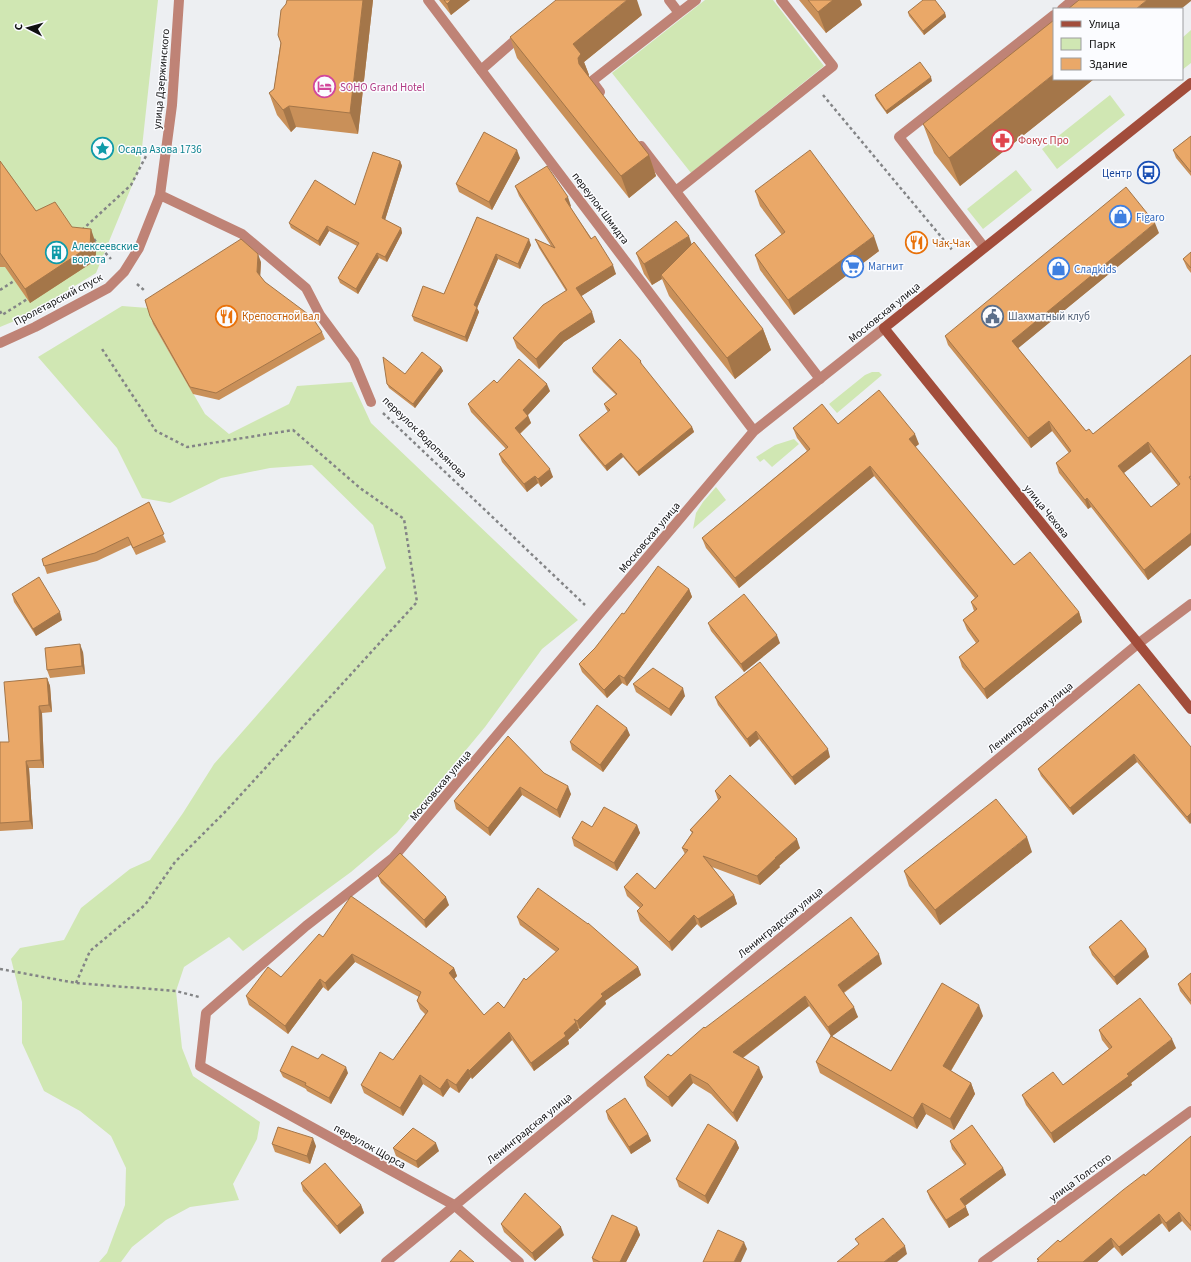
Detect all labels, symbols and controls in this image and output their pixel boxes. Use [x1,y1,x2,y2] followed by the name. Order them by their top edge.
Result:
[8,8,48,48] north arrow
[1053,8,1183,80] legend
[1089,16,1120,33] text: Улица
[11,22,26,31] text: С
[150,28,173,130] street label: улица Дзержинского
[1089,36,1115,53] text: Парк
[1089,56,1128,73] text: Здание
[311,74,337,100] hotel icon: SOHO Grand Hotel
[340,80,425,95] place label: SOHO Grand Hotel
[989,127,1015,153] pharmacy icon: Фокус Про
[1018,133,1069,148] place label: Фокус Про
[90,136,116,162] place icon: Осада Азова 1736
[118,142,202,157] place label: Осада Азова 1736
[1135,160,1161,186] bus stop icon: Центр
[1102,166,1132,181] place label: Центр
[569,169,633,247] street label: переулок Шмидта
[1107,204,1133,230] shop icon: Figaro
[1136,210,1165,225] place label: Figaro
[903,230,929,256] restaurant icon: Чак-Чак
[932,236,971,251] place label: Чак-Чак
[43,239,69,265] building icon: Алексеевские ворота
[72,239,139,267] place label: Алексеевские ворота
[840,253,866,279] supermarket icon: Магнит
[1045,256,1071,282] shop icon: Сладkids
[868,259,904,274] place label: Магнит
[1074,262,1117,277] place label: Сладkids
[11,269,106,329] street label: Пролетарский спуск
[845,279,923,346] street label: Московская улица
[213,303,239,329] restaurant icon: Крепостной вал
[979,303,1005,329] public building icon: Шахматный клуб
[242,309,319,324] place label: Крепостной вал
[1008,309,1090,324] place label: Шахматный клуб
[379,393,470,482] street label: переулок Водопьянова
[1020,481,1073,541] street label: улица Чехова
[615,499,684,576] street label: Московская улица
[985,678,1076,756] street label: Ленинградская улица
[406,747,475,824] street label: Московская улица
[735,883,826,961] street label: Ленинградская улица
[484,1089,575,1167] street label: Ленинградская улица
[331,1120,408,1172] street label: переулок Щорса
[1046,1150,1115,1205] street label: улица Толстого

